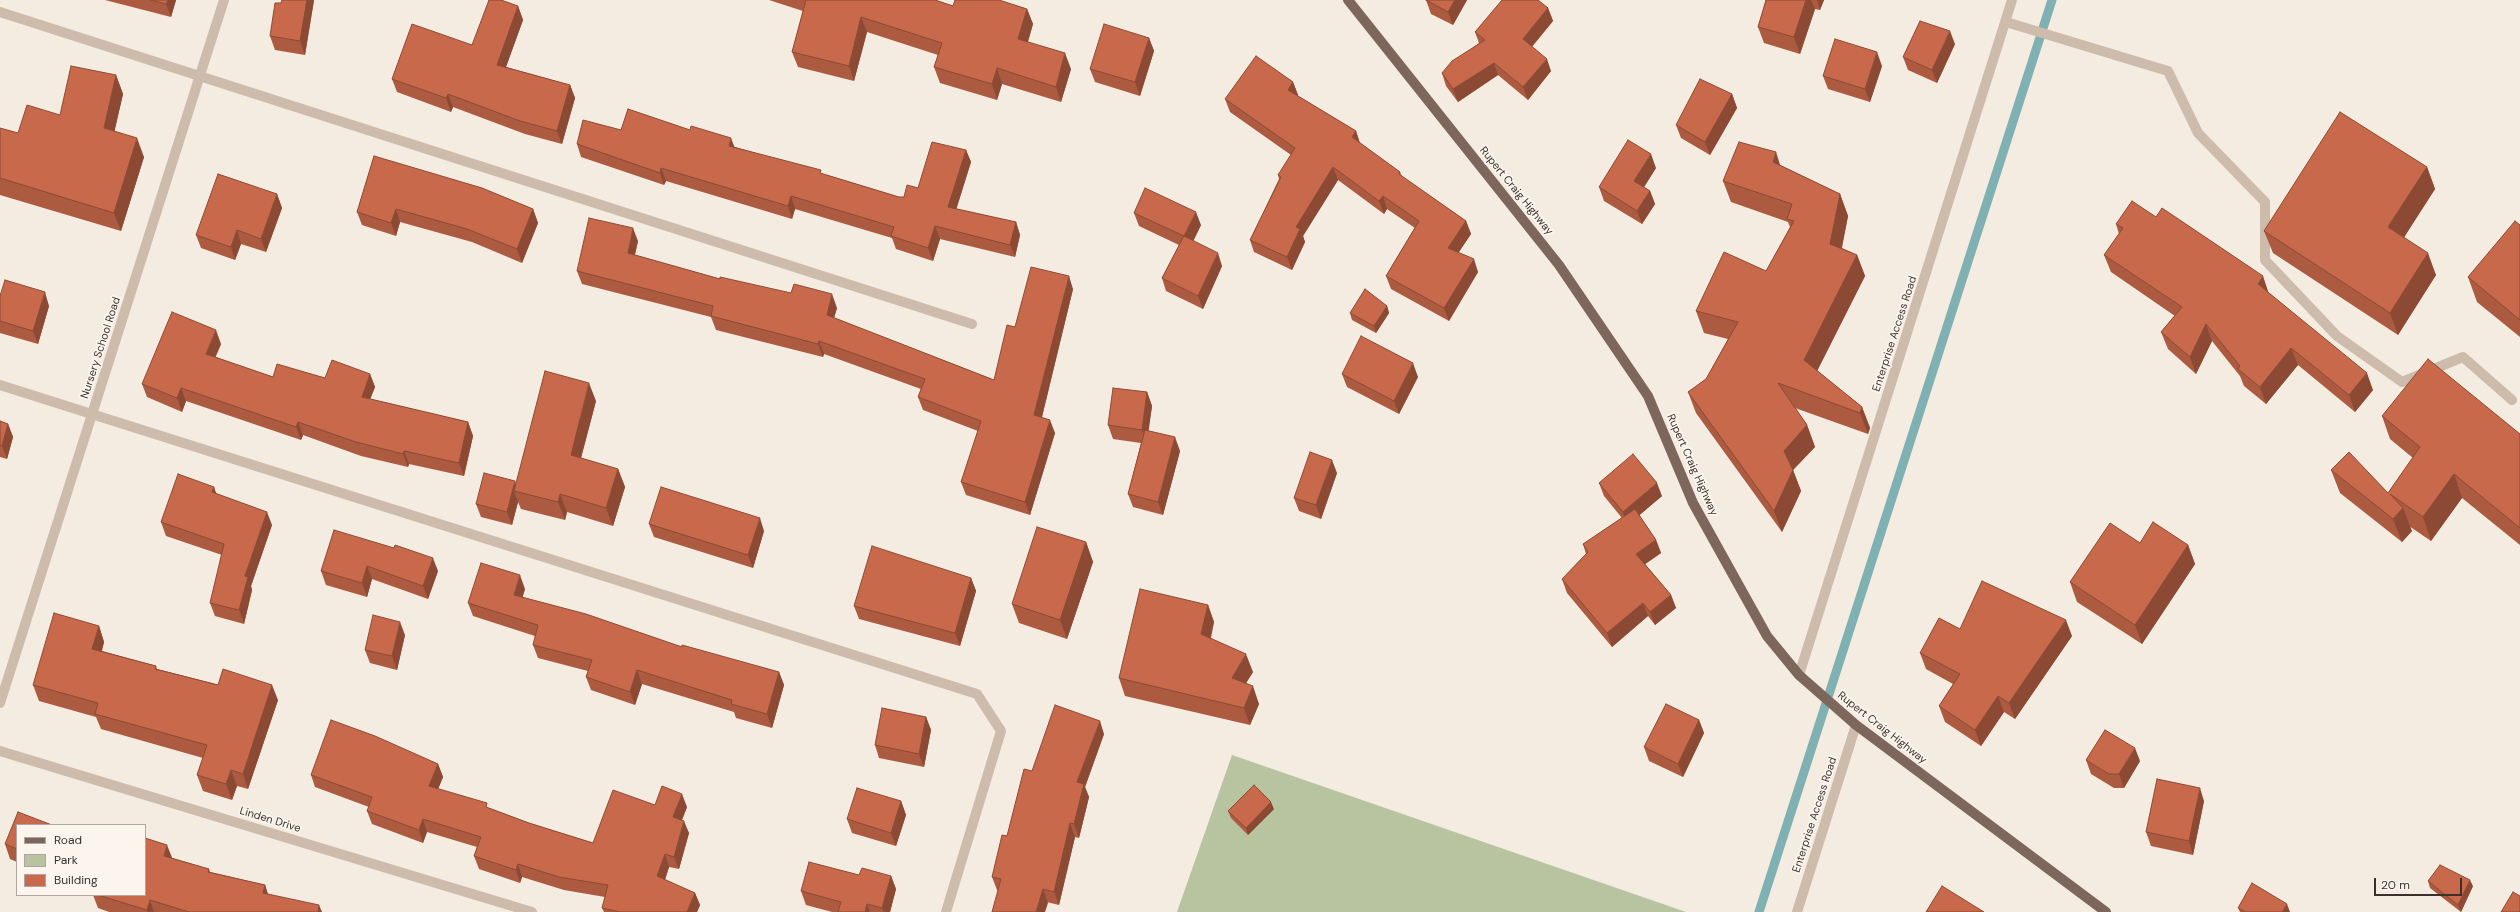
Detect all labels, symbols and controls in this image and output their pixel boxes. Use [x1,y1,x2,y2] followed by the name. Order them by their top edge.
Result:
[1476,144,1556,238] street label: Rupert Craig Highway
[1870,275,1920,393] street label: Enterprise Access Road
[78,296,124,400] street label: Nursery School Road
[1664,412,1720,518] street label: Rupert Craig Highway
[1835,689,1929,767] street label: Rupert Craig Highway
[1790,756,1840,874] street label: Enterprise Access Road
[238,804,302,836] street label: Linden Drive
[16,824,146,896] legend
[54,832,82,848] text: Road
[54,852,78,868] text: Park
[2376,870,2464,896] scale bar
[54,872,98,888] text: Building
[2381,877,2410,893] text: 20 m

